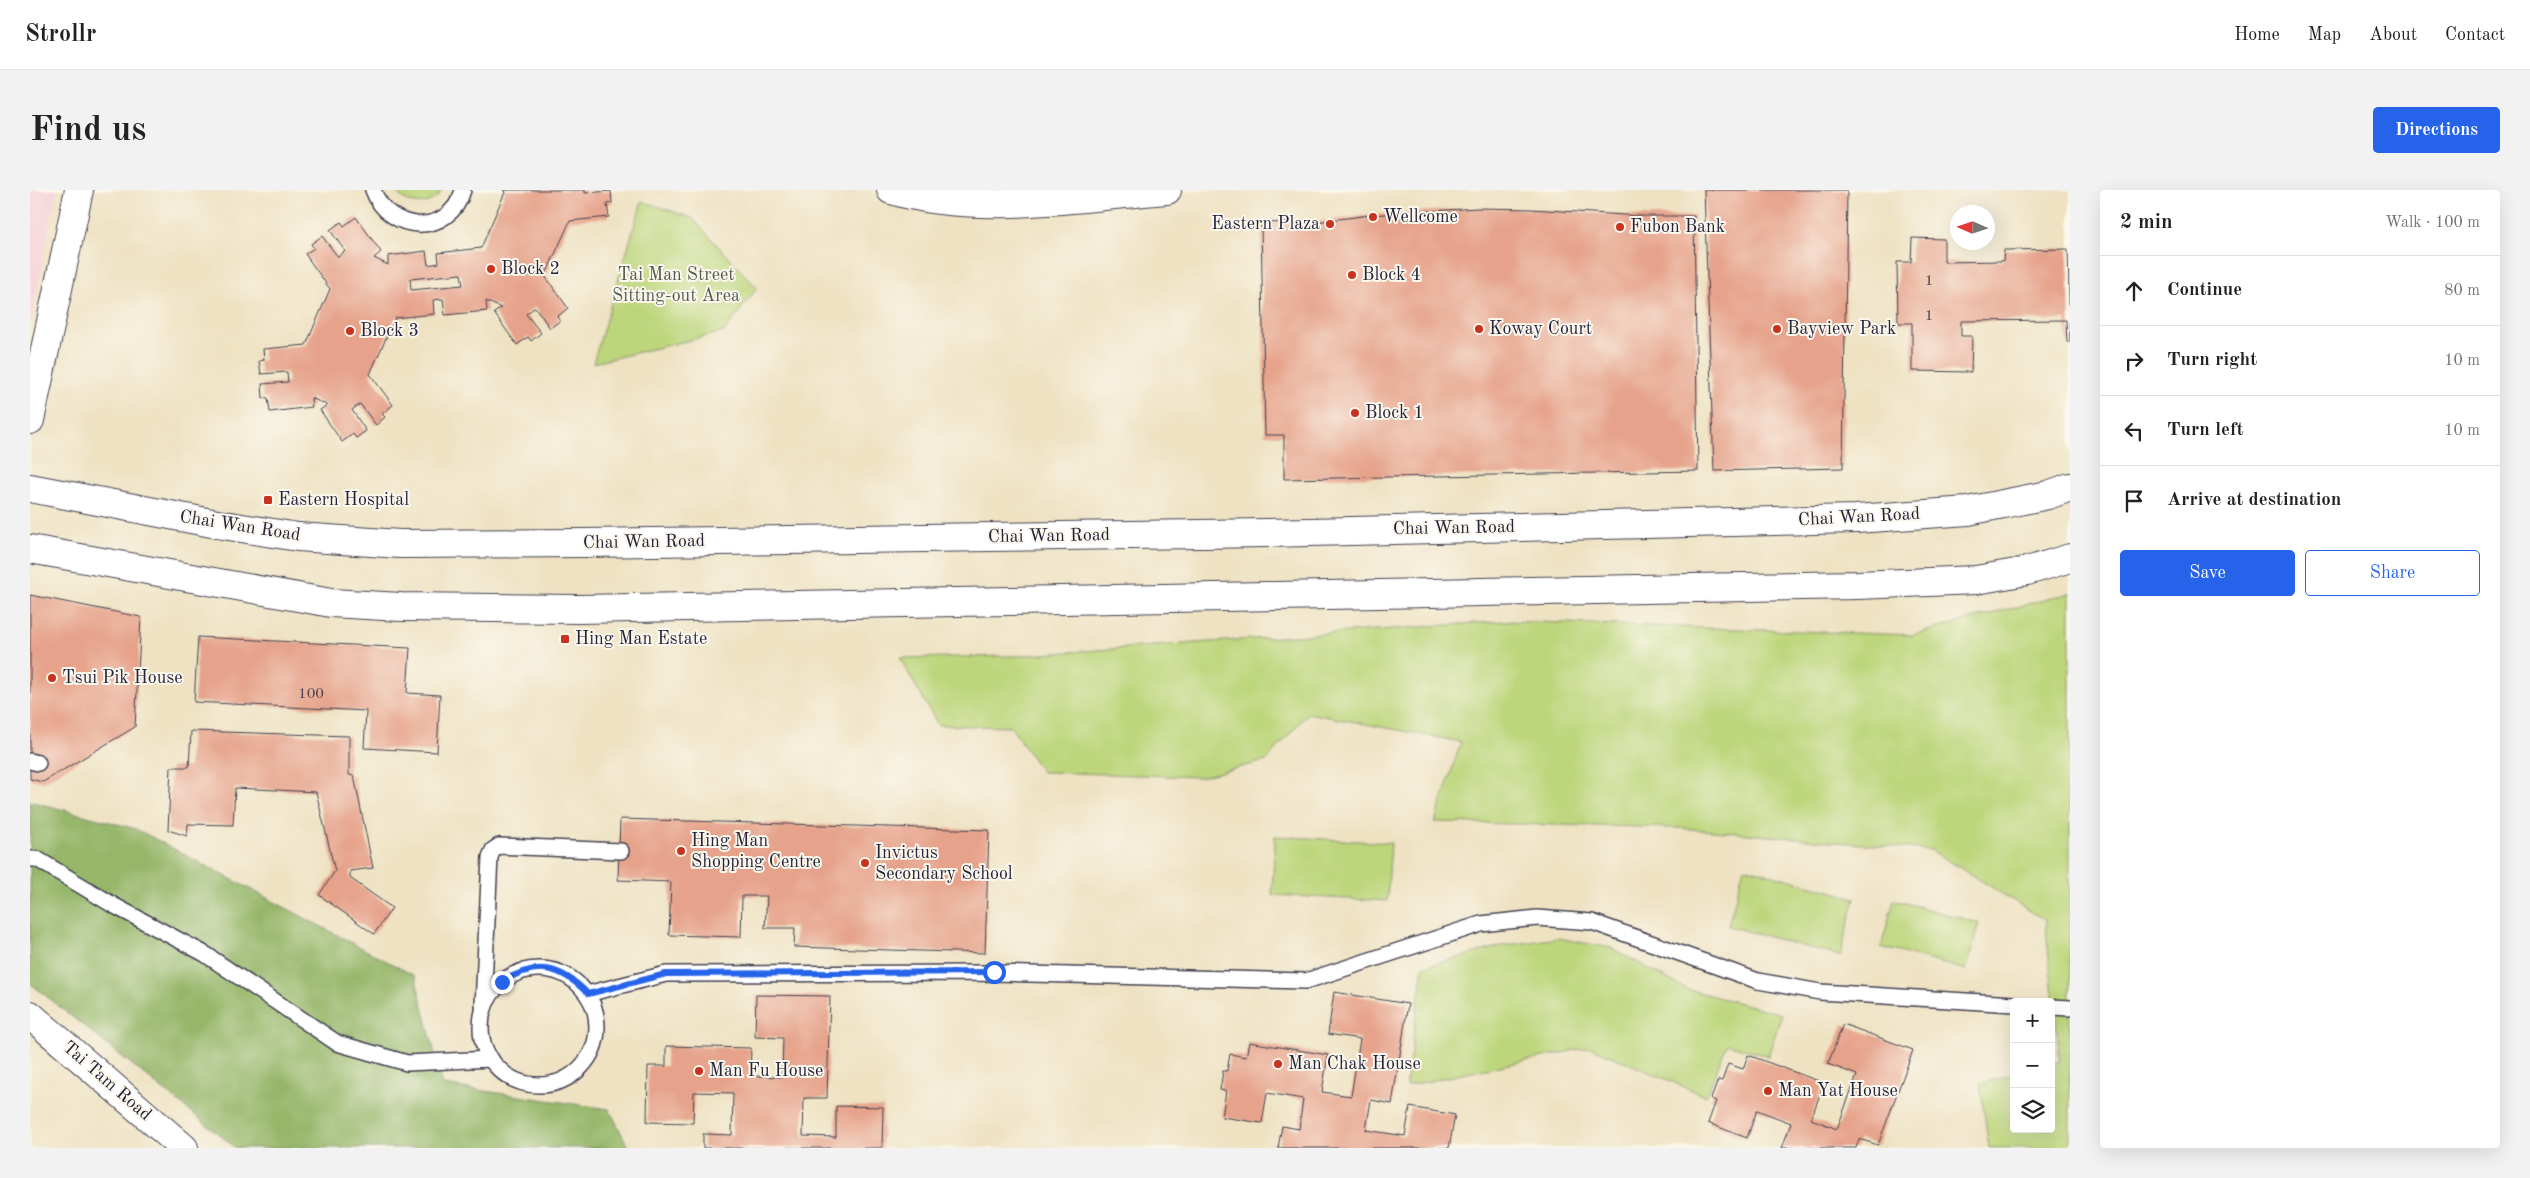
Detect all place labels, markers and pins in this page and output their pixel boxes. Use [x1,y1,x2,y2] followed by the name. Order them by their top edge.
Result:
[1383,208,1458,226] place label: Wellcome
[1367,211,1379,223] marker: Wellcome
[1211,215,1320,233] place label: Eastern Plaza
[1324,218,1336,230] marker: Eastern Plaza
[1630,218,1725,236] place label: Fubon Bank
[1614,221,1626,233] marker: Fubon Bank
[501,260,560,278] place label: Block 2
[485,263,497,275] marker: Block 2
[1362,266,1421,284] place label: Block 4
[1346,269,1358,281] marker: Block 4
[1489,320,1592,338] place label: Koway Court
[1787,320,1896,338] place label: Bayview Park
[360,322,419,340] place label: Block 3
[1473,323,1485,335] marker: Koway Court
[1771,323,1783,335] marker: Bayview Park
[344,325,356,337] marker: Block 3
[1365,404,1424,422] place label: Block 1
[1349,407,1361,419] marker: Block 1
[278,491,409,509] place label: Eastern Hospital
[262,494,274,506] marker: Eastern Hospital
[575,630,707,648] place label: Hing Man Estate
[559,633,571,645] marker: Hing Man Estate
[62,669,183,687] place label: Tsui Pik House
[46,672,58,684] marker: Tsui Pik House
[691,832,821,871] place label: Hing Man Shopping Centre
[875,844,1013,883] place label: Invictus Secondary School
[675,845,687,857] marker: Hing Man Shopping Centre
[859,857,871,869] marker: Invictus Secondary School
[1288,1055,1421,1073] place label: Man Chak House
[1272,1058,1284,1070] marker: Man Chak House
[709,1062,823,1080] place label: Man Fu House
[693,1065,705,1077] marker: Man Fu House
[1778,1082,1898,1100] place label: Man Yat House
[1762,1085,1774,1097] marker: Man Yat House

